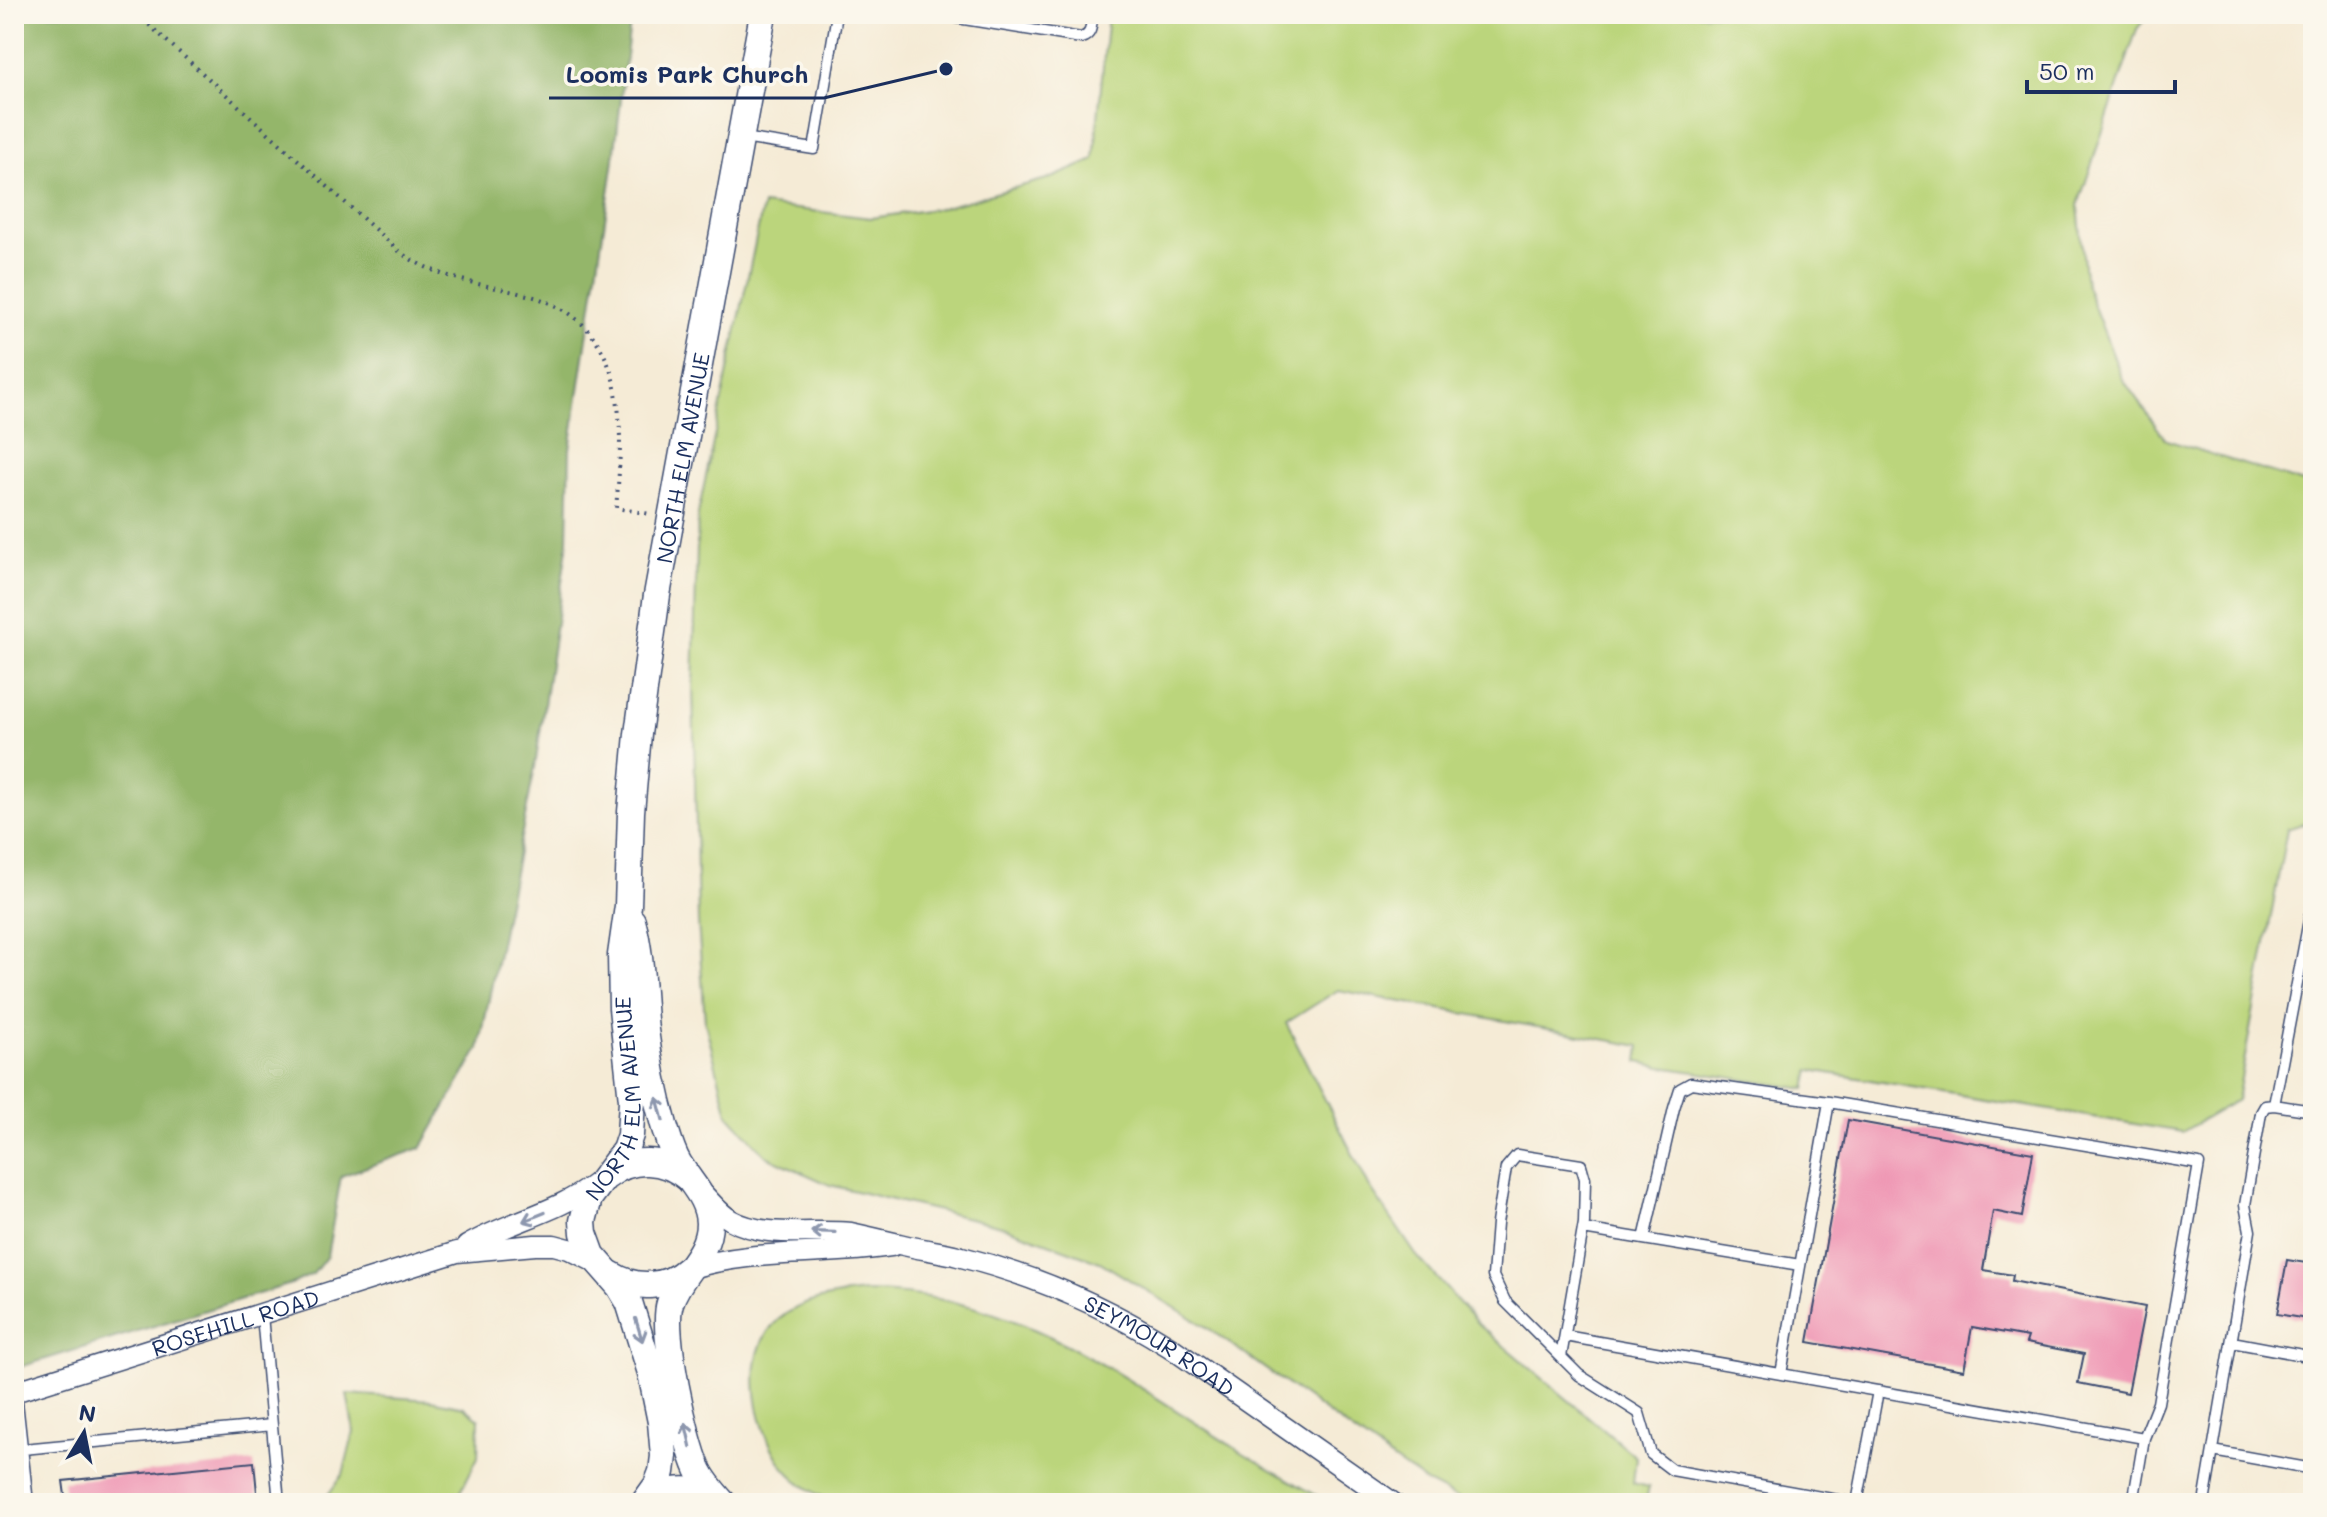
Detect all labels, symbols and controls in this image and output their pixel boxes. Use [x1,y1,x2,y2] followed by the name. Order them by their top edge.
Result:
[2027,44,2175,94] scale bar
[549,50,824,98] callout: Loomis Park Church
[2039,55,2095,86] text: 50 m
[566,58,808,89] text: Loomis Park Church
[649,350,715,566] street label: NORTH ELM AVENUE
[578,996,647,1206] street label: NORTH ELM AVENUE
[652,1097,667,1123] one-way arrow
[522,1211,547,1225] one-way arrow
[810,1224,837,1239] one-way arrow
[148,1282,323,1362] street label: ROSEHILL ROAD
[1080,1288,1241,1403] street label: SEYMOUR ROAD
[632,1317,647,1342] one-way arrow
[44,1393,124,1473] north arrow
[77,1397,98,1429] text: N
[680,1423,695,1449] one-way arrow

